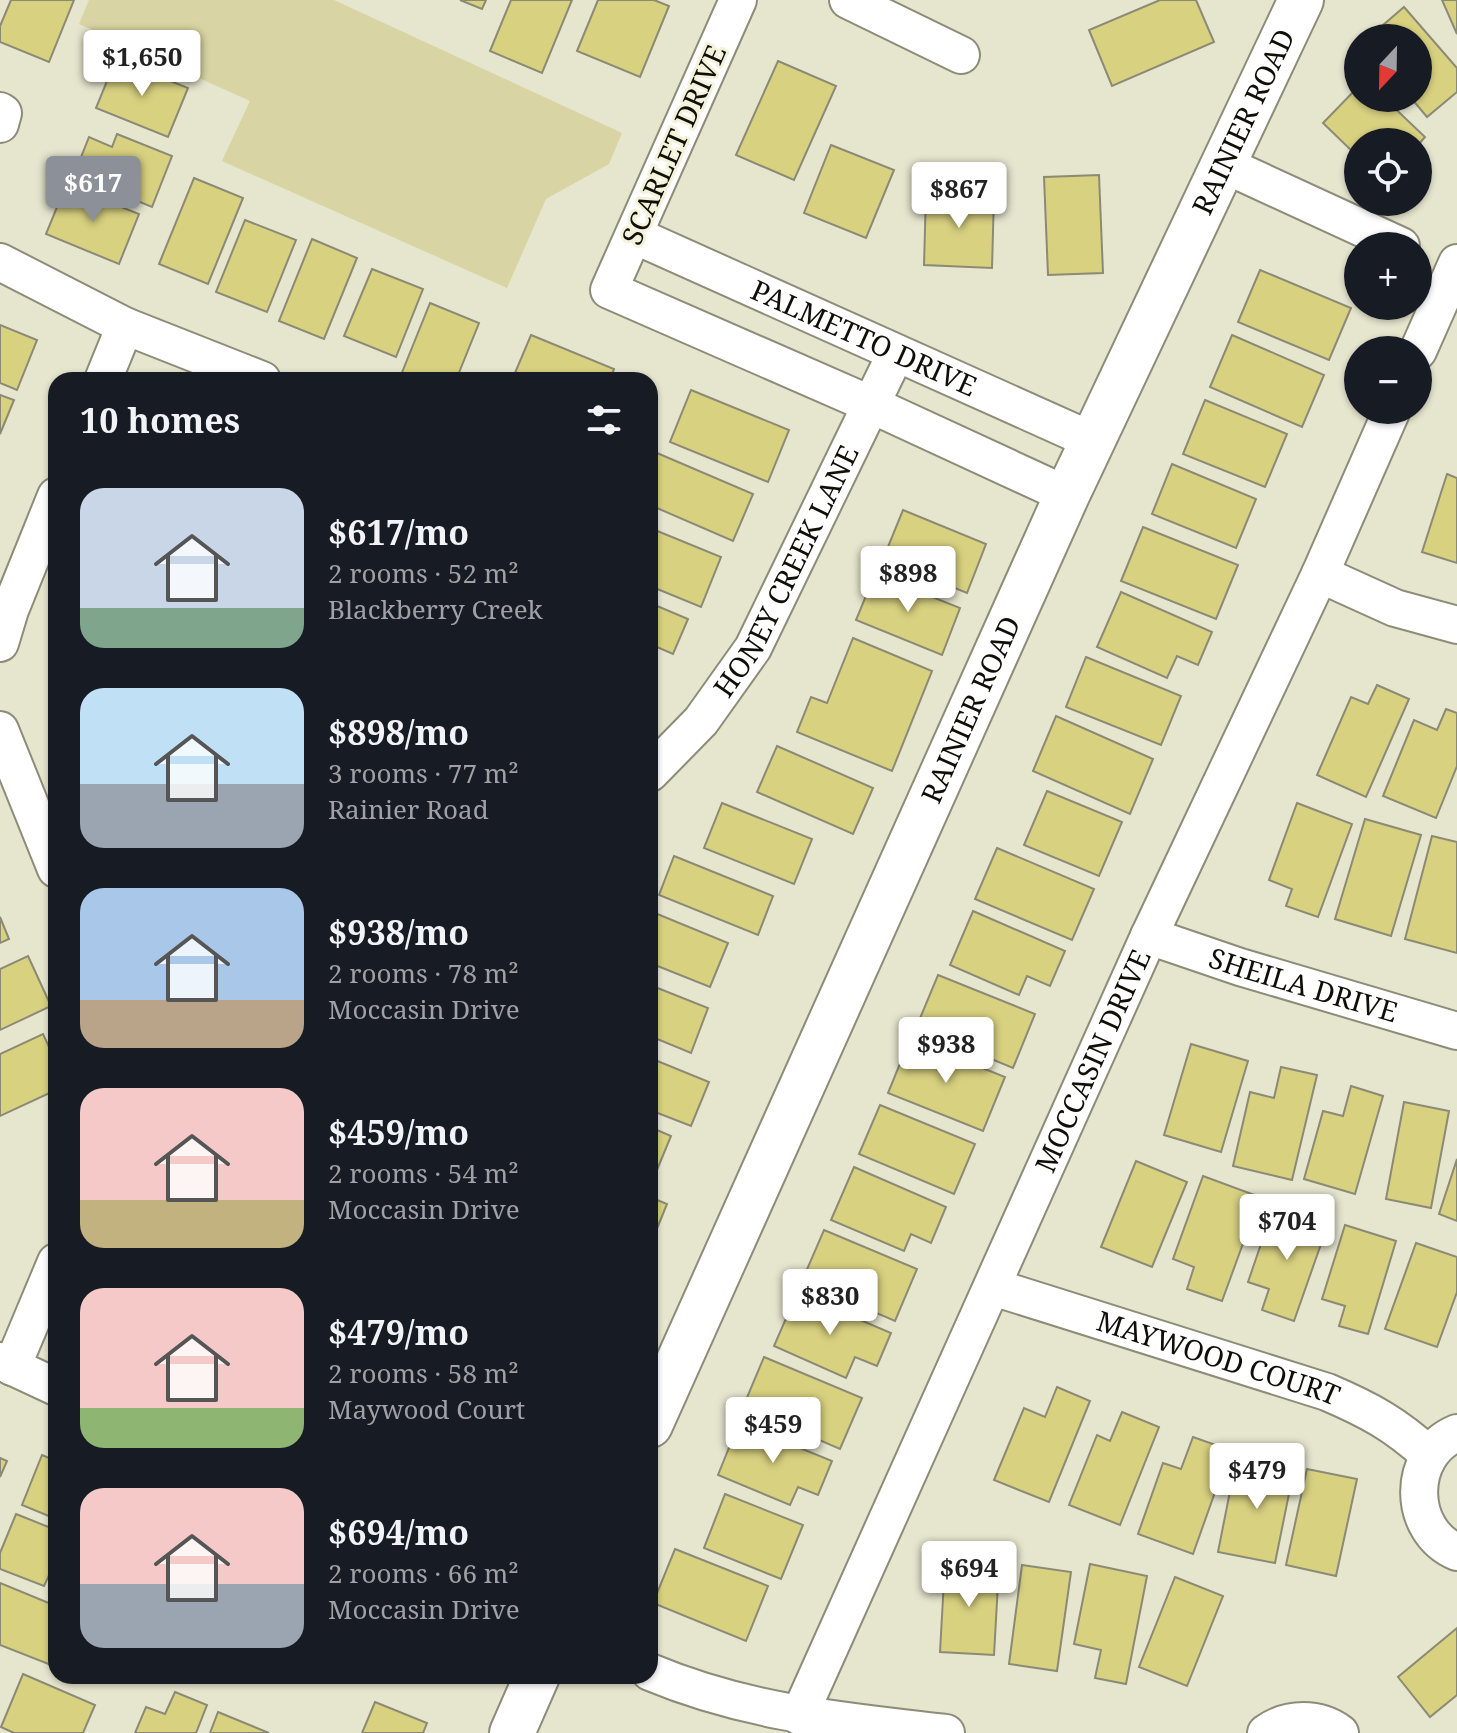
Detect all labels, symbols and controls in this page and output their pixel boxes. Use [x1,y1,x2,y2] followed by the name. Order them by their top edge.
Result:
[1182,22,1303,221] street label: RAINIER ROAD
[1344,24,1432,112] north arrow
[1344,24,1432,424] map controls
[77,30,207,98] pin: $1,650
[101,38,183,74] text: $1,650
[612,39,734,251] street label: SCARLET DRIVE
[1344,128,1432,216] button: locate
[46,156,140,224] pin: $617
[912,162,1006,230] pin: $867
[64,164,122,200] text: $617
[930,170,988,206] text: $867
[1344,232,1432,320] button: +
[745,270,983,404] street label: PALMETTO DRIVE
[1344,336,1432,424] button: −
[80,397,240,443] text: 10 homes
[582,398,626,442] icon: filters
[704,438,867,704] street label: HONEY CREEK LANE
[328,509,469,555] text: $617/mo
[144,520,240,616] icon: home
[861,546,955,614] pin: $898
[879,554,937,590] text: $898
[328,555,519,591] text: 2 rooms · 52 m²
[328,591,543,627] text: Blackberry Creek
[911,610,1028,809] street label: RAINIER ROAD
[328,709,469,755] text: $898/mo
[144,720,240,816] icon: home
[328,755,519,791] text: 3 rooms · 77 m²
[328,791,489,827] text: Rainier Road
[328,909,469,955] text: $938/mo
[144,920,240,1016] icon: home
[1204,938,1402,1030] street label: SHEILA DRIVE
[1025,943,1159,1178] street label: MOCCASIN DRIVE
[328,955,519,991] text: 2 rooms · 78 m²
[328,991,520,1027] text: Moccasin Drive
[899,1017,993,1085] pin: $938
[917,1025,975,1061] text: $938
[328,1109,469,1155] text: $459/mo
[144,1120,240,1216] icon: home
[328,1155,519,1191] text: 2 rooms · 54 m²
[328,1191,520,1227] text: Moccasin Drive
[1240,1194,1334,1262] pin: $704
[1258,1202,1316,1238] text: $704
[783,1269,877,1337] pin: $830
[801,1277,859,1313] text: $830
[1092,1301,1346,1413] street label: MAYWOOD COURT
[328,1309,469,1355] text: $479/mo
[144,1320,240,1416] icon: home
[328,1355,519,1391] text: 2 rooms · 58 m²
[328,1391,525,1427] text: Maywood Court
[726,1397,820,1465] pin: $459
[744,1405,802,1441] text: $459
[1210,1443,1304,1511] pin: $479
[1228,1451,1286,1487] text: $479
[328,1509,469,1555] text: $694/mo
[144,1520,240,1616] icon: home
[922,1541,1016,1609] pin: $694
[940,1549,998,1585] text: $694
[328,1555,519,1591] text: 2 rooms · 66 m²
[328,1591,520,1627] text: Moccasin Drive

